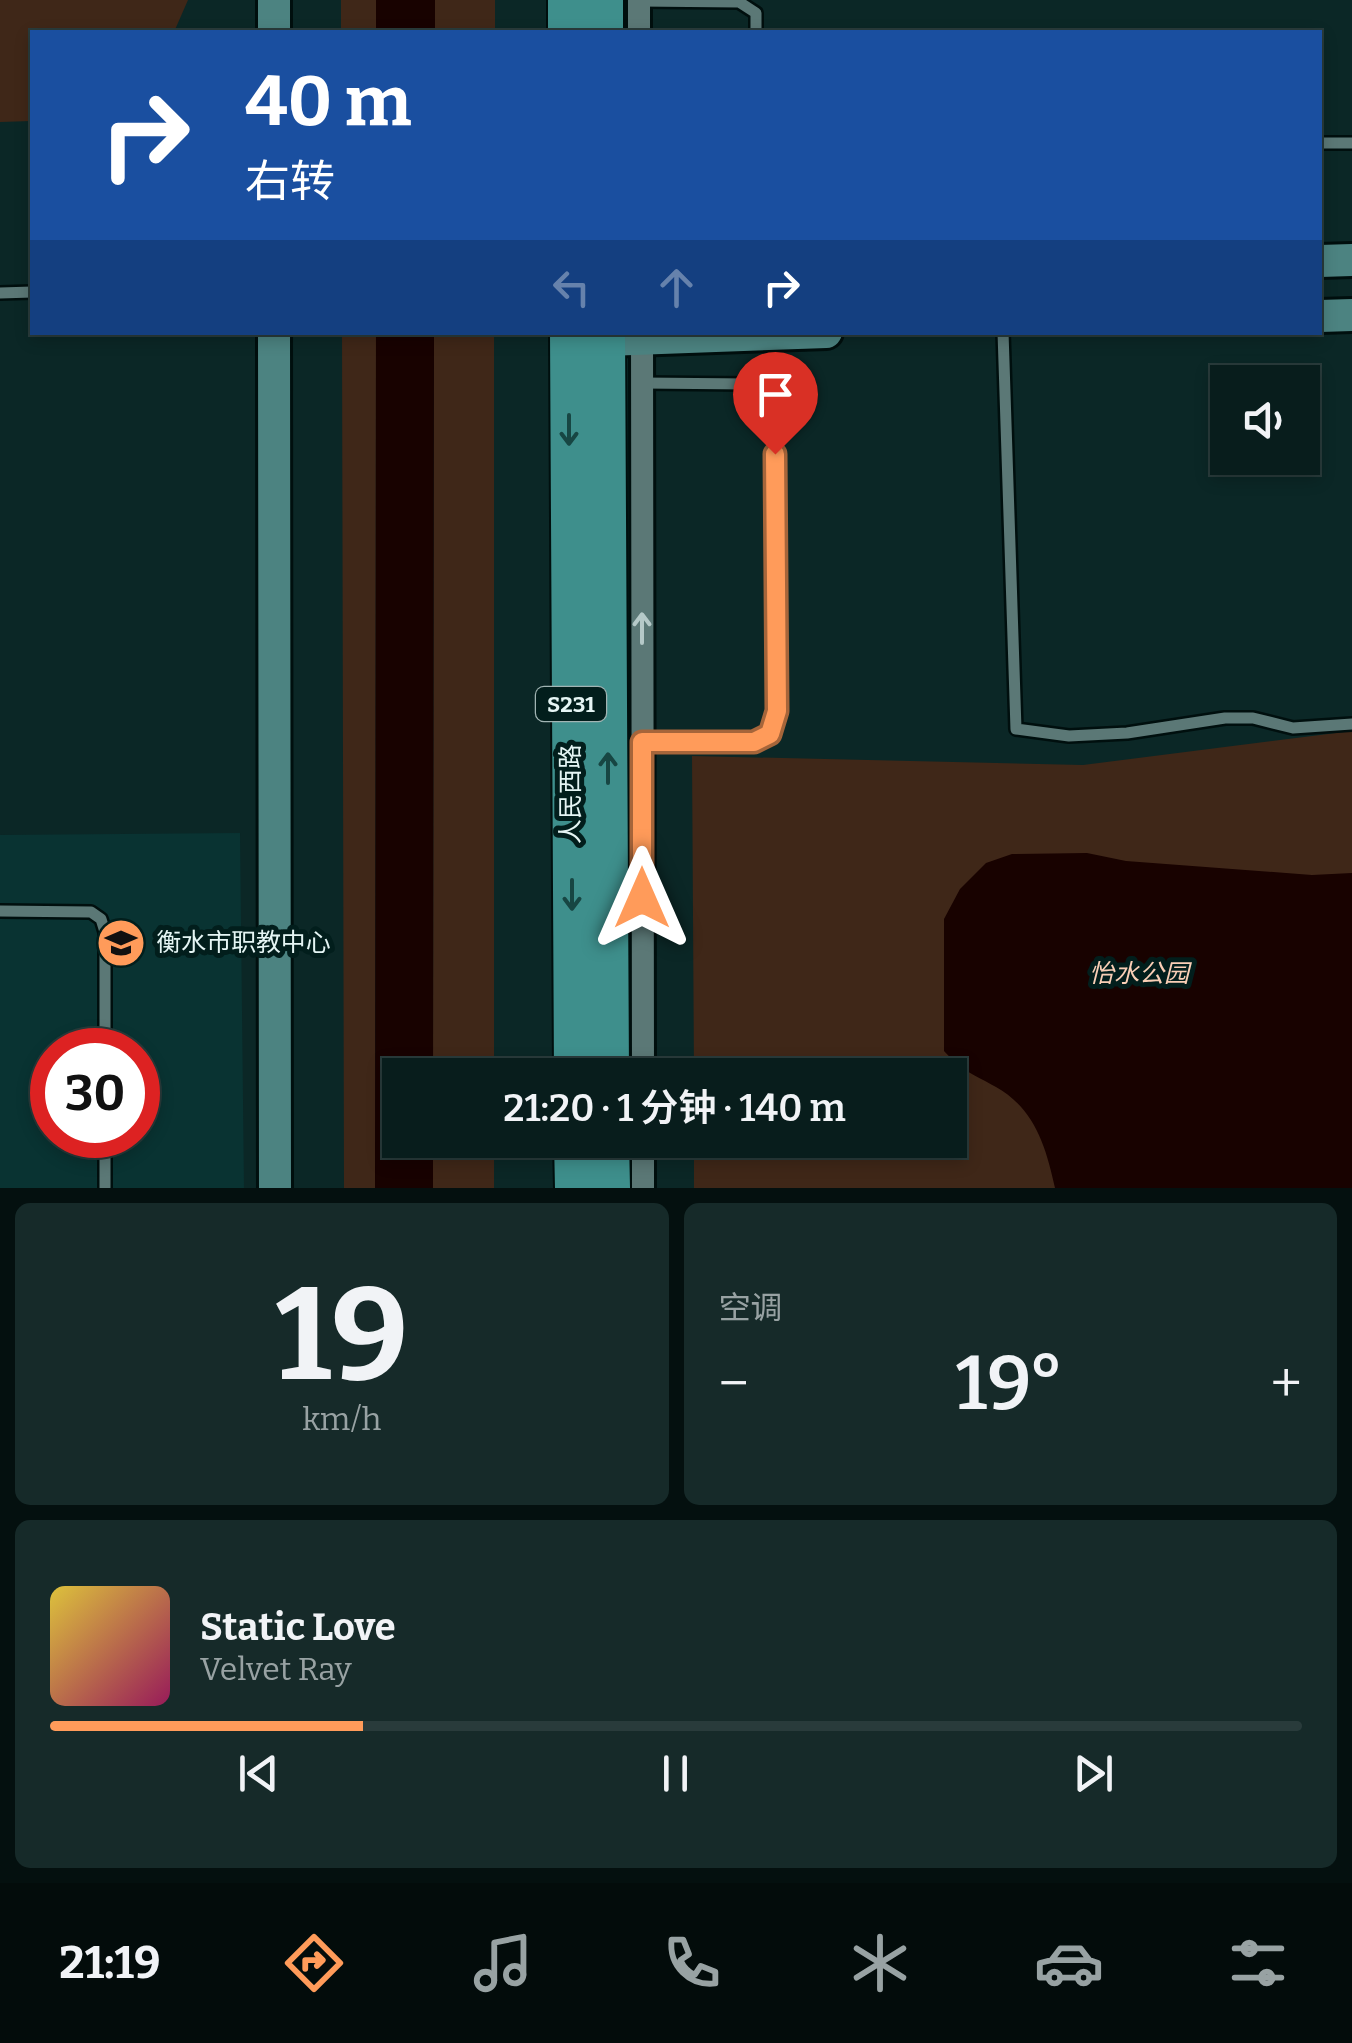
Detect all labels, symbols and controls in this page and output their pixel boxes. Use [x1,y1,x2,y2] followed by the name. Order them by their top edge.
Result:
[245,60,411,144] text: 40 m
[80,70,210,200] icon: right
[245,155,335,209] text: 右转
[544,260,599,315] icon: left
[649,260,704,315] icon: ahead
[754,260,809,315] icon: right
[733,352,818,455] pin
[1210,365,1320,475] map controls
[1210,365,1320,475] button: sound
[748,367,803,422] icon: arrive
[560,412,578,445] one-way arrow
[632,612,652,644] one-way arrow
[536,687,606,721] road number: S231
[556,744,586,844] street label: 人民西路
[599,752,618,784] one-way arrow
[590,846,694,950] position arrow
[562,878,582,910] one-way arrow
[95,917,147,969] school or university icon: 衡水市职教中心
[156,928,331,958] place label: 衡水市职教中心
[1089,959,1192,989] park label: 怡水公园
[30,1028,160,1158] speed limit sign: 30
[503,1085,846,1131] text: 21:20 · 1 分钟 · 140 m
[275,1257,408,1413] text: 19
[719,1289,783,1327] text: 空调
[956,1339,1064,1429] text: 19°
[719,1351,749,1417] text: −
[1271,1351,1302,1417] text: +
[302,1400,381,1438] text: km/h
[200,1604,396,1650] text: Static Love
[200,1650,352,1688] text: Velvet Ray
[231,1746,286,1801] icon: previous
[648,1746,703,1801] icon: pause
[1066,1746,1121,1801] icon: next
[279,1928,349,1998] icon: directions
[468,1928,538,1998] icon: music
[657,1928,727,1998] icon: phone
[845,1928,915,1998] icon: climate
[1034,1928,1104,1998] icon: car
[1223,1928,1293,1998] icon: filters
[59,1936,161,1990] text: 21:19

